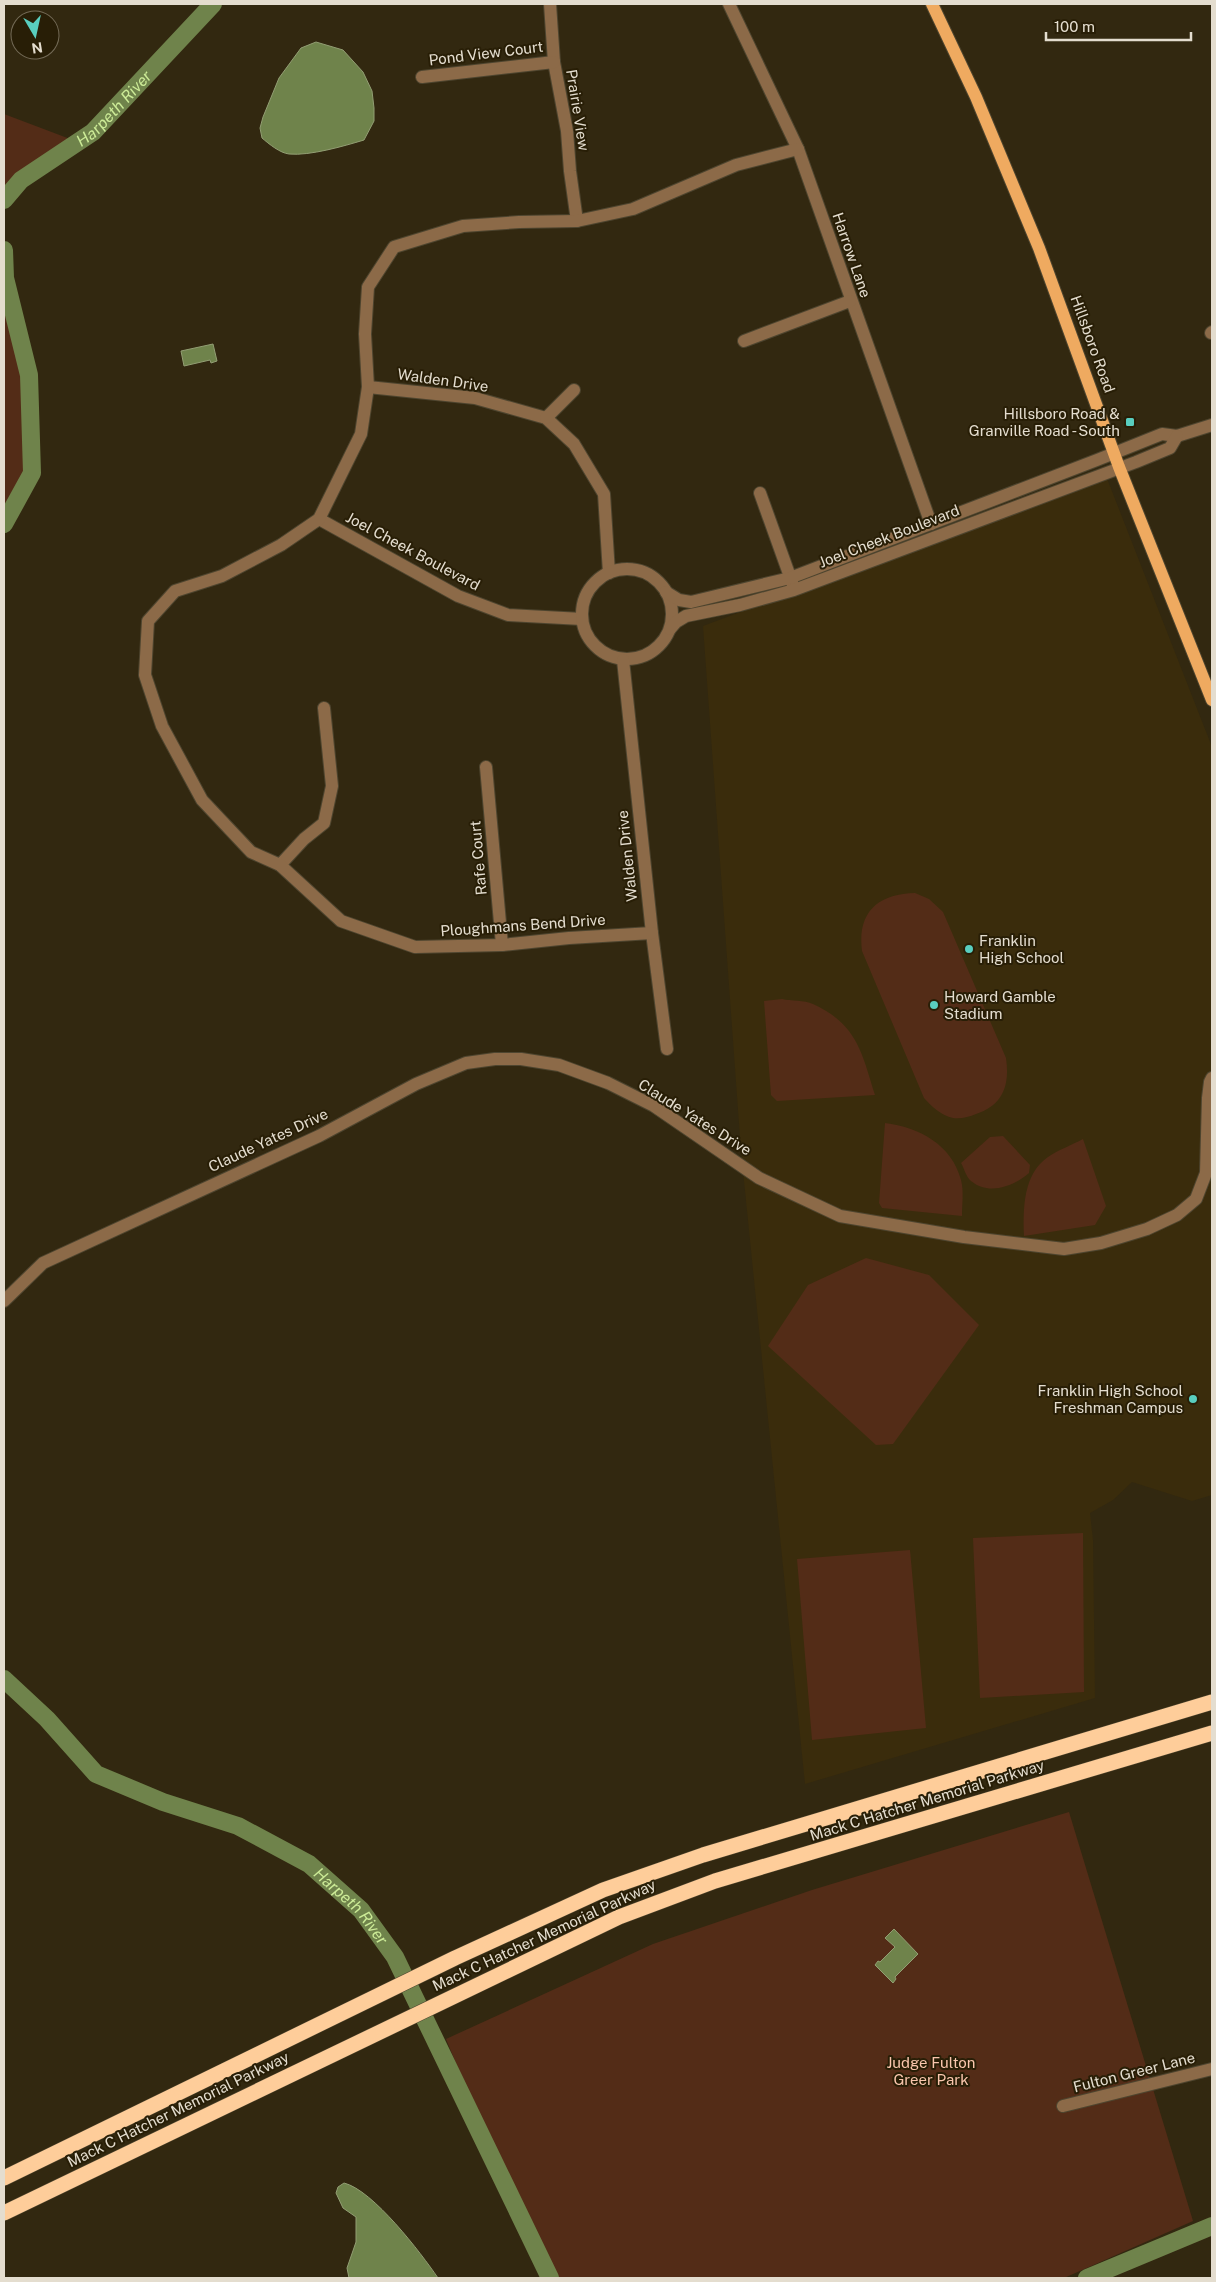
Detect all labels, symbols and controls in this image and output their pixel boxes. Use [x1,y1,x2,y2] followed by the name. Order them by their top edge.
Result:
[10,10,60,60] north arrow
[1046,10,1191,42] scale bar
[1054,18,1095,35] text: 100 m
[428,38,544,68] street label: Pond View Court
[30,39,44,57] text: N
[72,66,156,150] water label: Harpeth River
[563,68,593,152] street label: Prairie View
[829,210,875,300] street label: Harrow Lane
[1068,293,1118,395] street label: Hillsboro Road
[396,365,490,395] street label: Walden Drive
[969,405,1120,439] place label: Hillsboro Road & Granville Road - South
[1124,416,1136,428] marker: Hillsboro Road & Granville Road - South
[816,501,962,571] street label: Joel Cheek Boulevard
[343,508,483,594] street label: Joel Cheek Boulevard
[614,809,640,903] street label: Walden Drive
[466,820,490,896] street label: Rafe Court
[440,911,606,939] street label: Ploughmans Bend Drive
[979,932,1064,966] place label: Franklin High School
[963,943,975,955] marker: Franklin High School
[944,988,1056,1022] place label: Howard Gamble Stadium
[928,999,940,1011] marker: Howard Gamble Stadium
[635,1075,755,1159] street label: Claude Yates Drive
[205,1105,331,1175] street label: Claude Yates Drive
[1037,1382,1183,1416] place label: Franklin High School Freshman Campus
[1187,1393,1199,1405] marker: Franklin High School Freshman Campus
[808,1756,1046,1844] street label: Mack C Hatcher Memorial Parkway
[310,1863,393,1949] water label: Harpeth River
[430,1876,658,1994] street label: Mack C Hatcher Memorial Parkway
[64,2048,292,2170] street label: Mack C Hatcher Memorial Parkway
[1071,2049,1197,2095] street label: Fulton Greer Lane
[887,2054,975,2088] park label: Judge Fulton Greer Park

